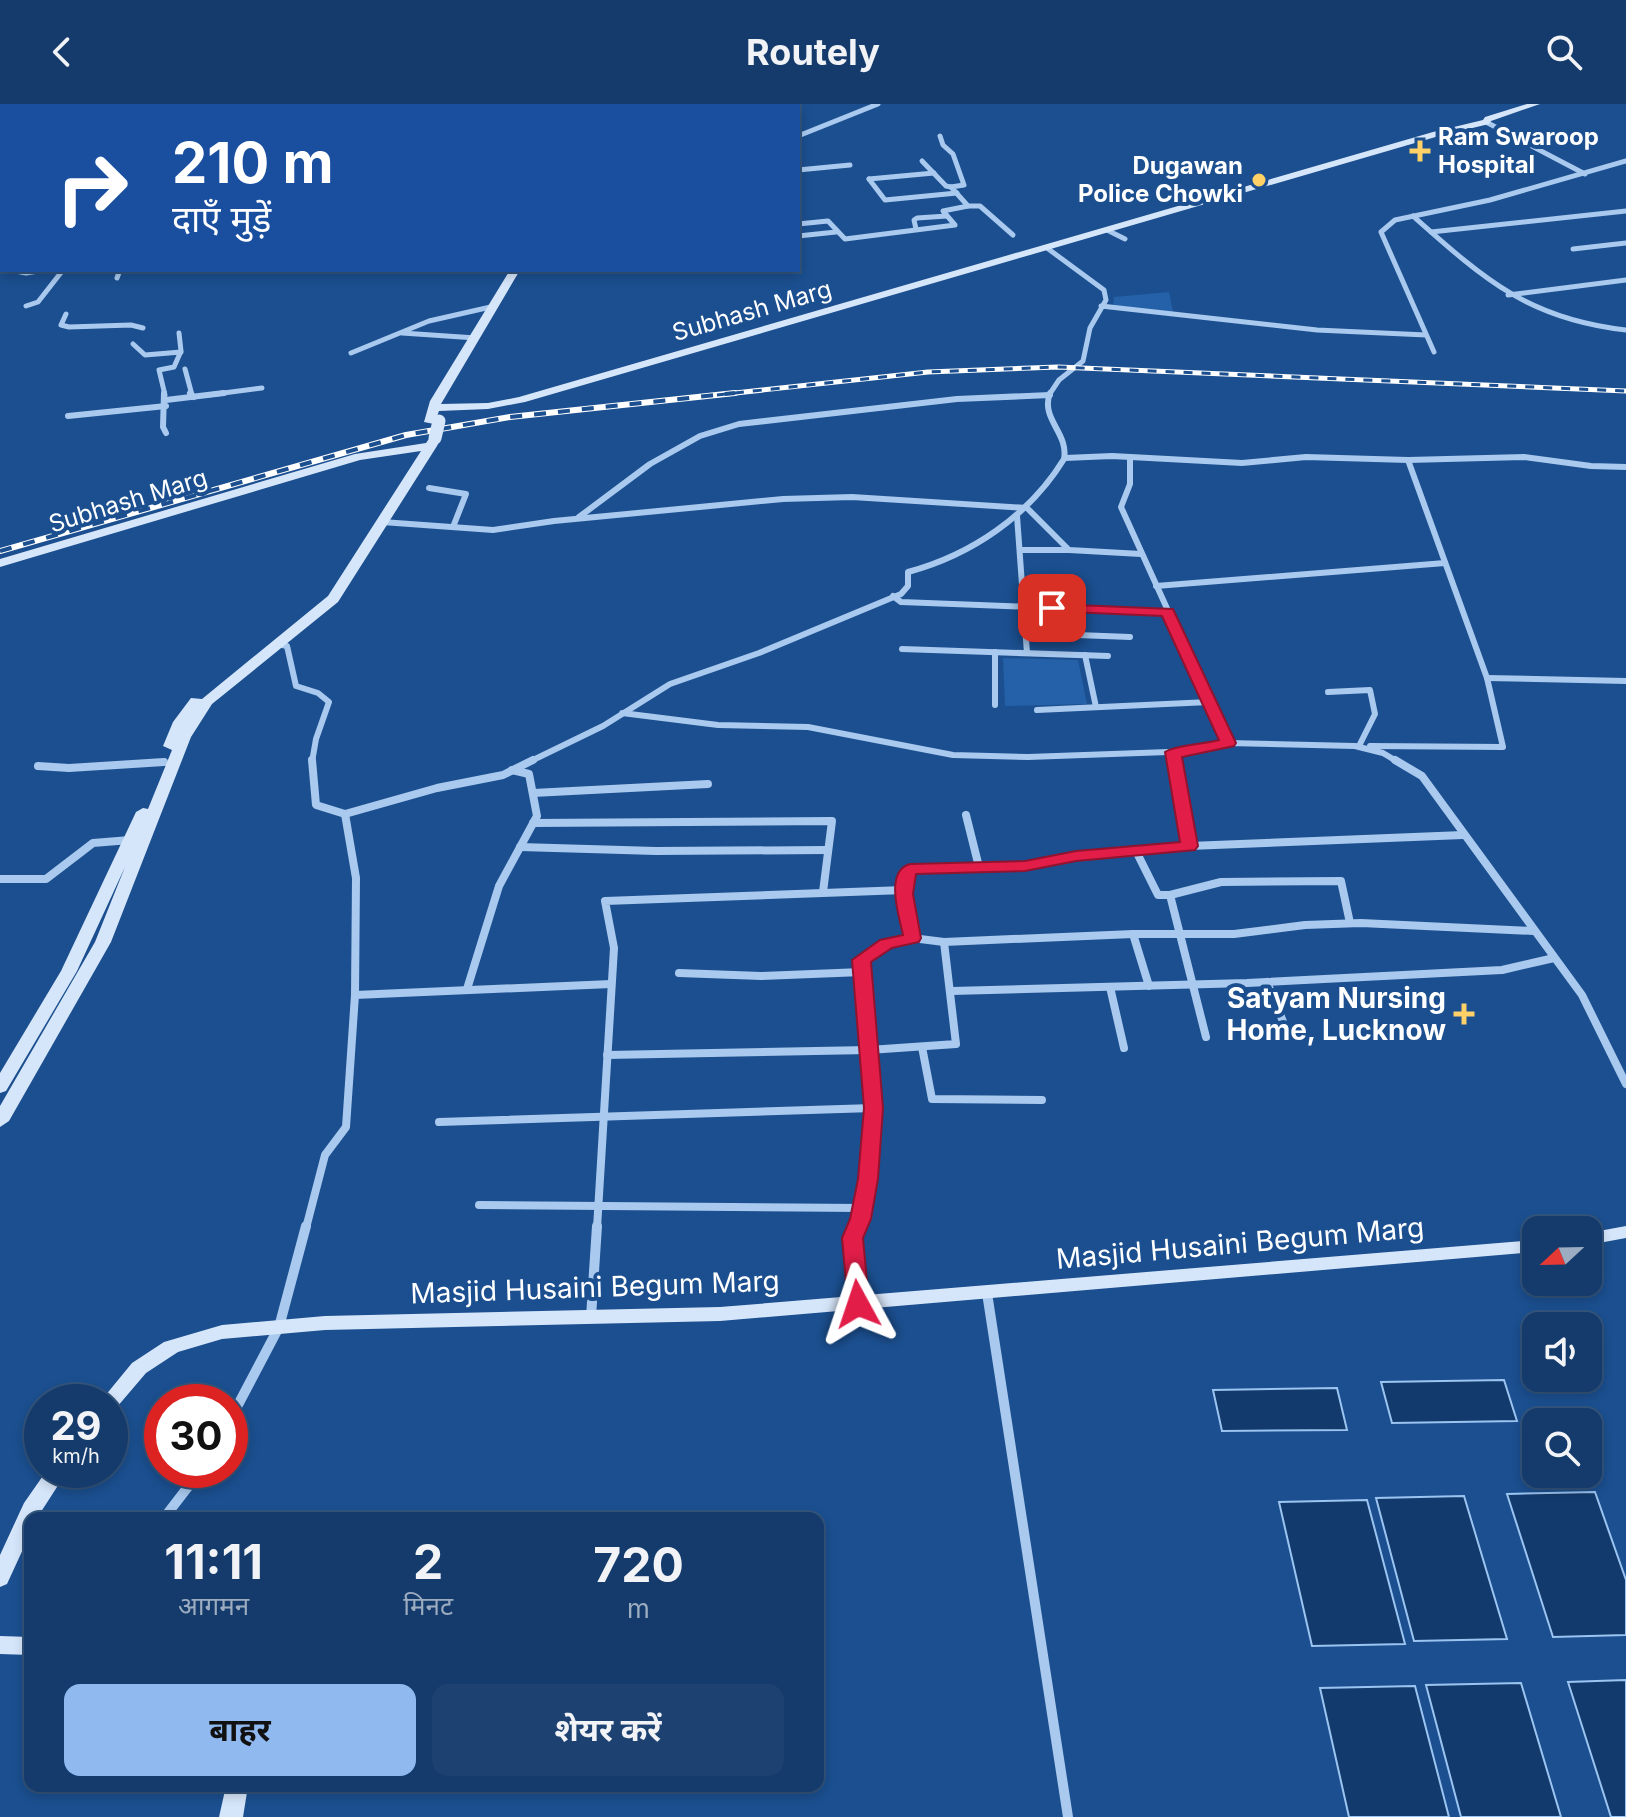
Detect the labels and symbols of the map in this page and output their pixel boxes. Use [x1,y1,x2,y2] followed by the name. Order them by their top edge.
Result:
[1438,122,1599,179] place label: Ram Swaroop Hospital
[1409,140,1431,162] marker: Ram Swaroop Hospital
[1078,151,1243,208] place label: Dugawan Police Chowki
[1250,171,1268,189] marker: Dugawan Police Chowki
[669,274,835,347] street label: Subhash Marg
[45,463,211,538] street label: Subhash Marg
[1018,574,1086,642] pin
[1227,981,1446,1047] place label: Satyam Nursing Home, Lucknow
[1453,1003,1475,1025] marker: Satyam Nursing Home, Lucknow
[1055,1210,1425,1276] street label: Masjid Husaini Begum Marg
[1522,1216,1602,1296] north arrow
[816,1262,900,1346] position arrow
[410,1264,780,1310] street label: Masjid Husaini Begum Marg
[144,1384,248,1488] speed limit sign: 30

